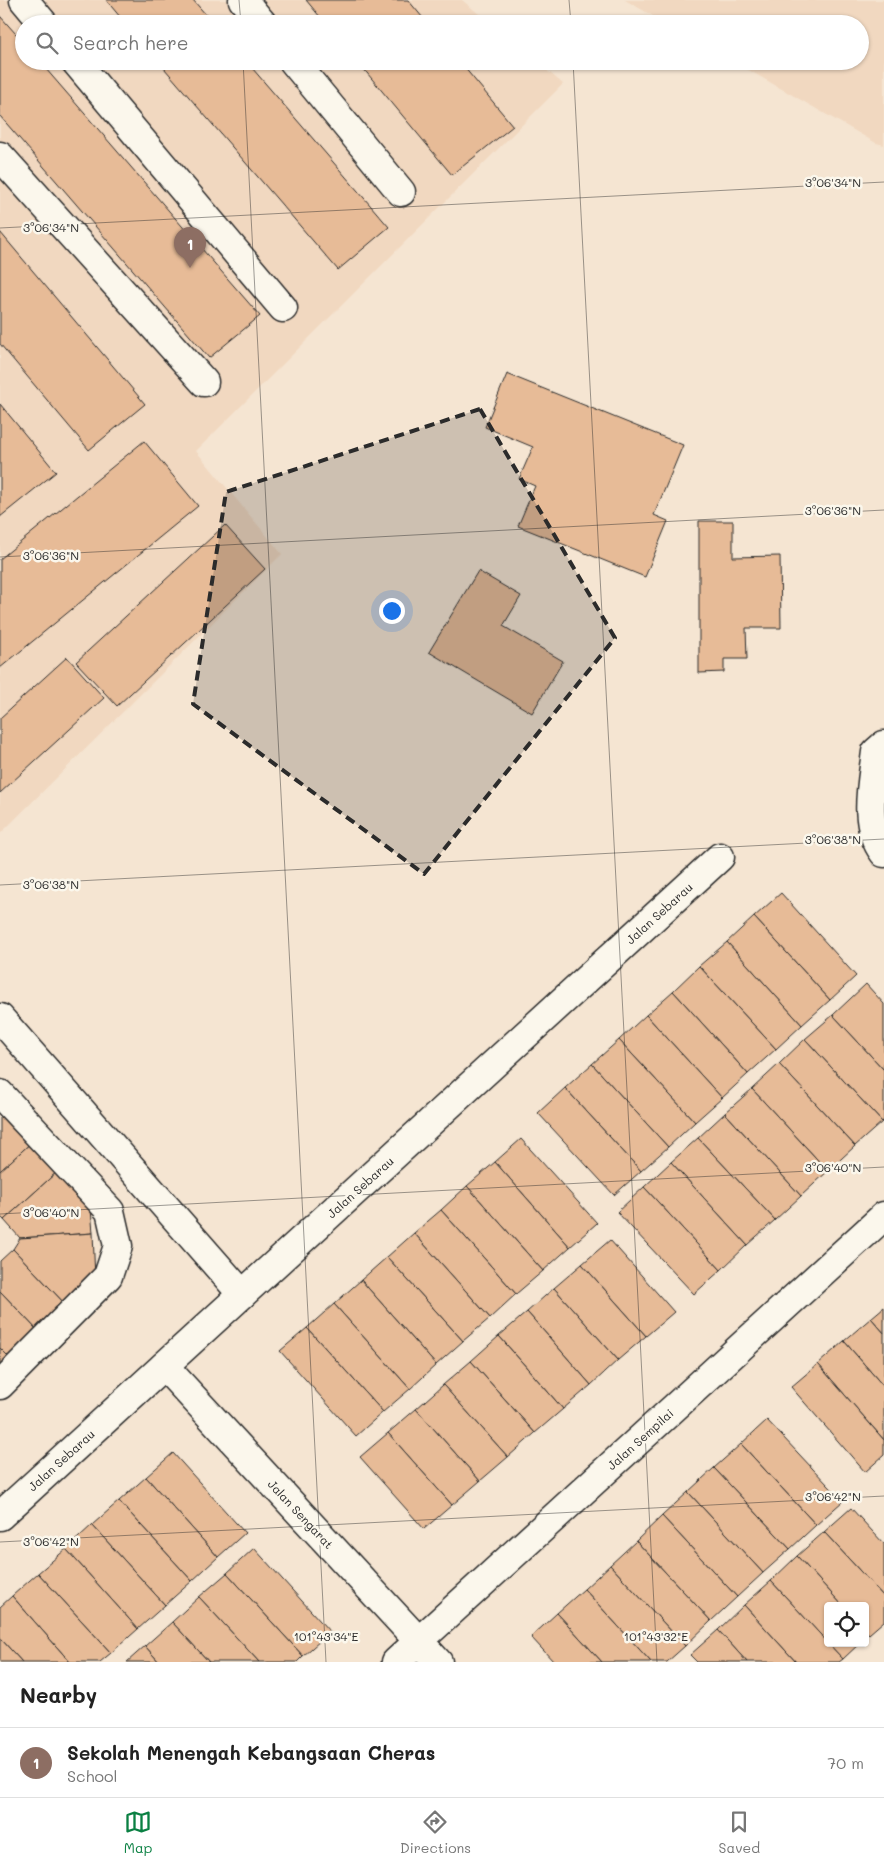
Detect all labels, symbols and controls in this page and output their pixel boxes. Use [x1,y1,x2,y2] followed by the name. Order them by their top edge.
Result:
[15,15,869,70] search box
[33,29,61,57] icon: search
[73,30,189,55] text: Search here
[805,174,861,190] text: 3°06'34"N
[23,219,79,235] text: 3°06'34"N
[174,227,206,268] pin: 1
[805,502,861,518] text: 3°06'36"N
[23,547,79,563] text: 3°06'36"N
[379,598,405,624] your location
[805,831,861,847] text: 3°06'38"N
[23,876,79,892] text: 3°06'38"N
[622,879,696,947] street label: Jalan Sebarau
[323,1153,397,1221] street label: Jalan Sebarau
[805,1159,861,1175] text: 3°06'40"N
[23,1204,79,1220] text: 3°06'40"N
[603,1405,677,1473] street label: Jalan Sempilai
[24,1426,98,1494] street label: Jalan Sebarau
[265,1476,337,1552] street label: Jalan Sengarat
[805,1488,861,1504] text: 3°06'42"N
[23,1533,79,1549] text: 3°06'42"N
[824,1602,869,1647] map controls
[824,1602,869,1647] button: locate
[294,1628,358,1644] text: 101°43'34"E
[624,1628,688,1644] text: 101°43'32"E
[20,1681,97,1708] text: Nearby
[67,1740,435,1765] text: Sekolah Menengah Kebangsaan Cheras
[32,1752,40,1773] text: 1
[827,1752,864,1773] text: 70 m
[67,1765,117,1786] text: School
[124,1808,152,1857] tab: Map
[400,1808,471,1857] tab: Directions
[719,1808,760,1857] tab: Saved

